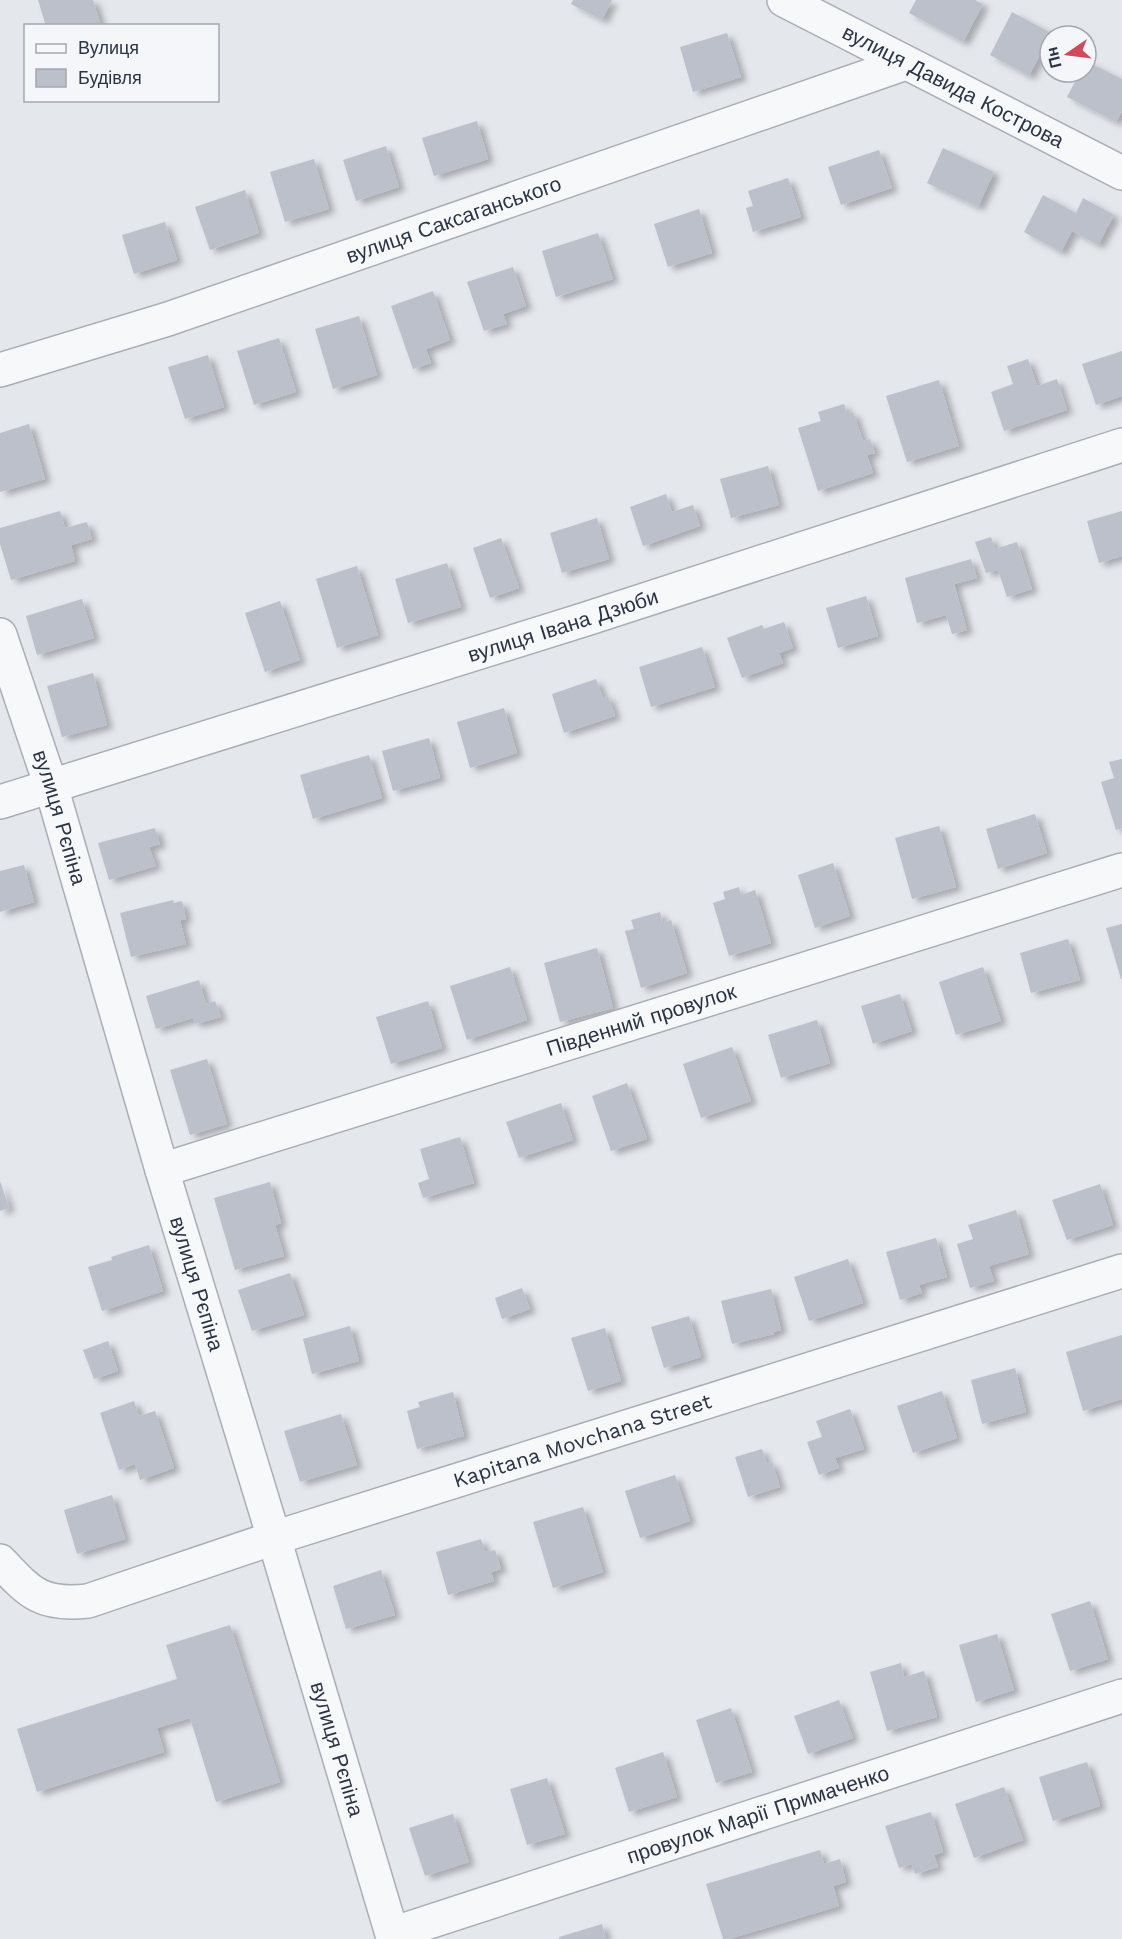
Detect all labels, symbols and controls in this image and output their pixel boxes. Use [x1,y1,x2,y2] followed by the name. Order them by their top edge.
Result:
[838,19,1069,153] street label: вулиця Давида Кострова
[24,24,219,102] legend
[1038,24,1098,84] north arrow
[78,37,139,58] text: Вулиця
[1042,45,1066,70] text: Пн
[78,67,142,88] text: Будівля
[343,171,564,268] street label: вулиця Саксаганського
[465,583,661,667] street label: вулиця Івана Дзюби
[28,747,92,888] street label: вулиця Рєпіна
[543,978,740,1061] street label: Південний провулок
[165,1213,229,1354] street label: вулиця Рєпіна
[450,1388,715,1493] street label: Kapitana Movchana Street
[305,1679,369,1820] street label: вулиця Рєпіна
[624,1760,892,1869] street label: провулок Марії Примаченко

